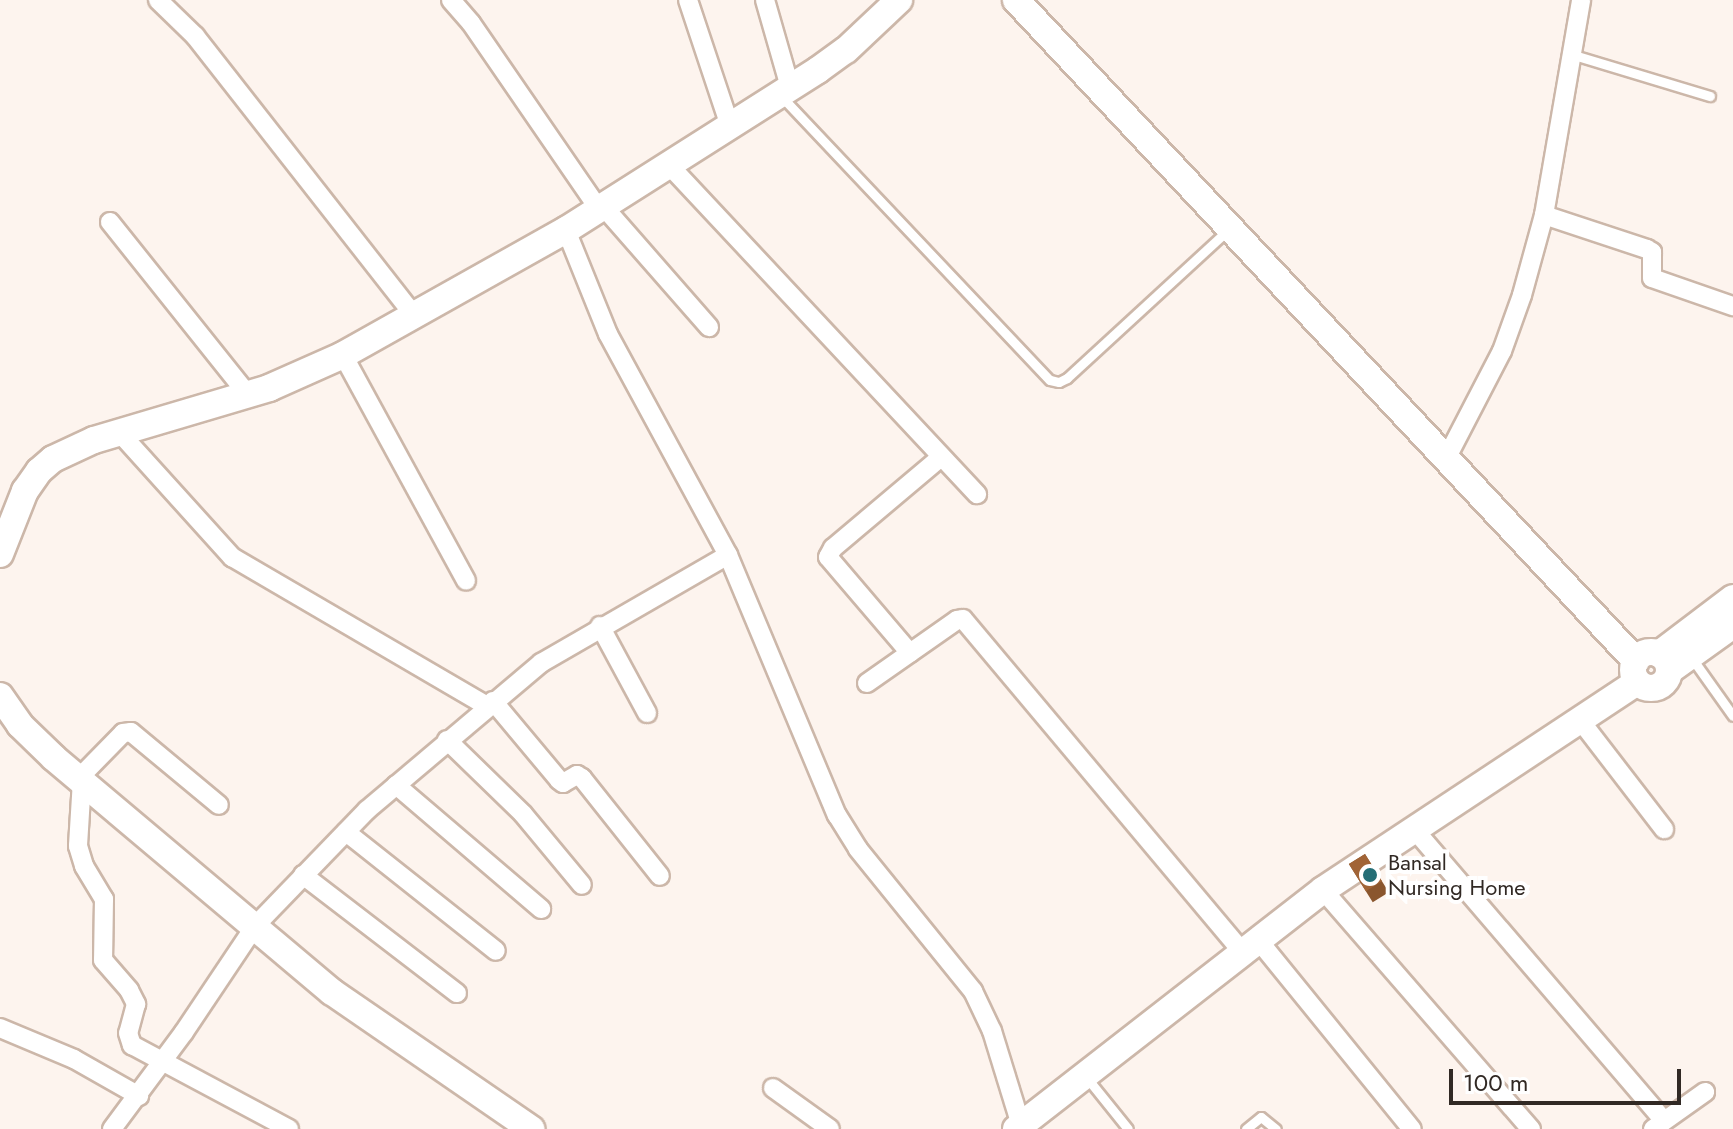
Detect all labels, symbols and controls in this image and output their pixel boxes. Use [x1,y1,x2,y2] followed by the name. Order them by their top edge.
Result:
[1388,849,1526,900] place label: Bansal Nursing Home
[1359,864,1381,886] marker: Bansal Nursing Home
[1453,1053,1685,1103] scale bar
[1463,1065,1529,1100] text: 100 m

